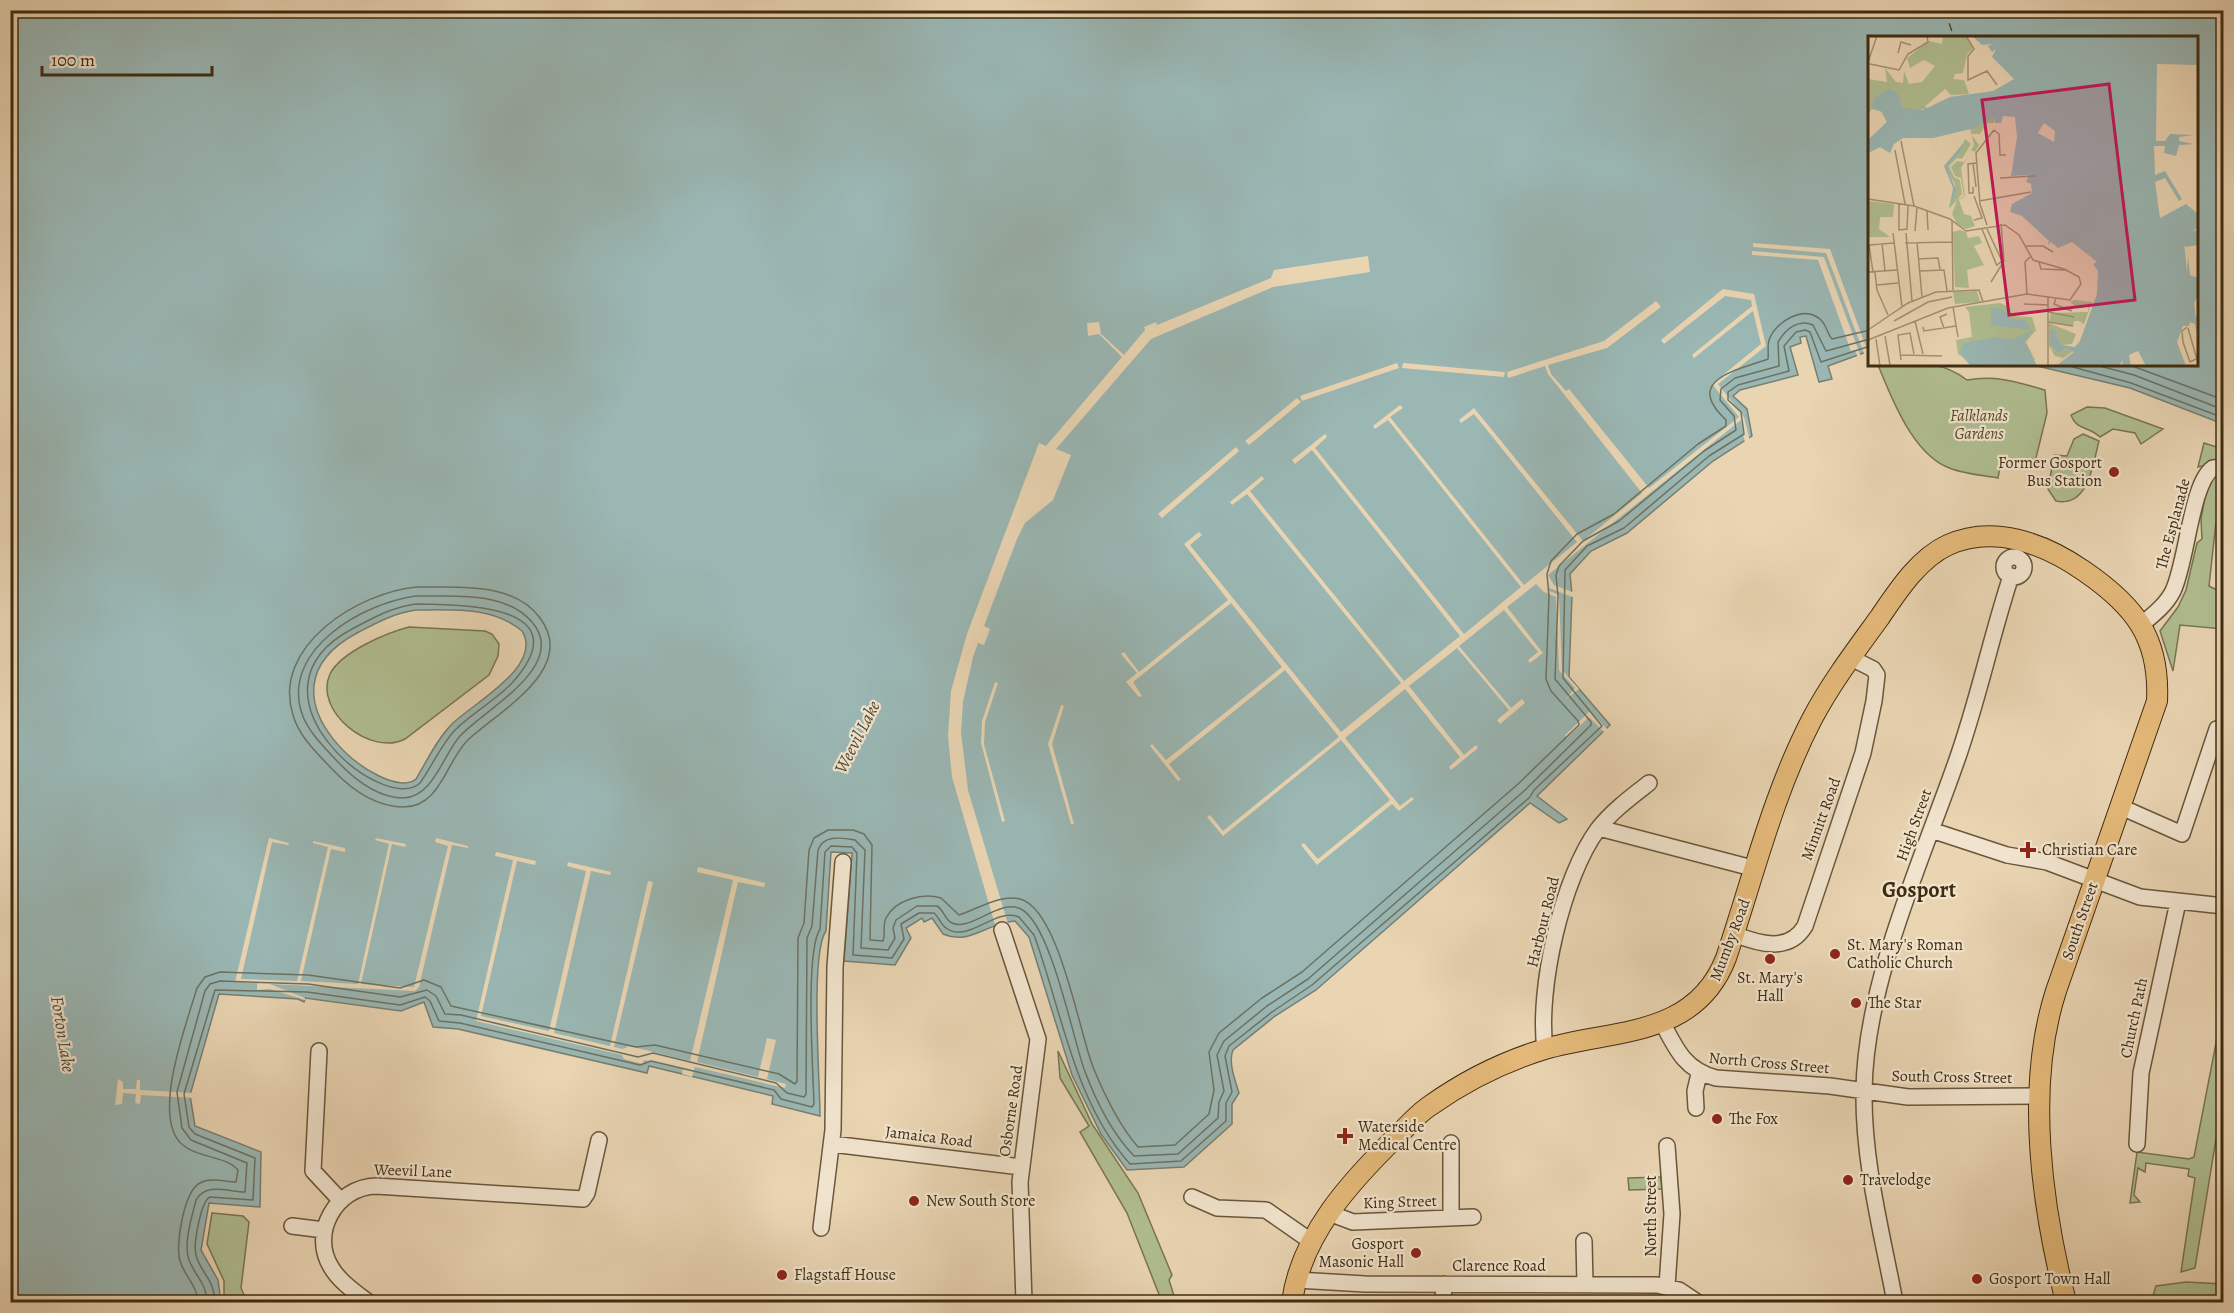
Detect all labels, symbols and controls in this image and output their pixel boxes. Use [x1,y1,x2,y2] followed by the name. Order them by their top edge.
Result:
[1868,36,2198,366] inset map
[42,39,212,77] scale bar
[51,48,95,72] text: 100 m
[1950,405,2009,445] park label: Falklands Gardens
[1998,452,2102,492] place label: Former Gosport Bus Station
[2107,465,2121,479] marker: Former Gosport Bus Station
[2150,476,2196,572] street label: The Esplanade
[828,696,886,778] water label: Weevil Lake
[1796,774,1846,864] street label: Minnitt Road
[1891,786,1937,864] street label: High Street
[2042,839,2137,861] place label: Christian Care
[2019,841,2037,859] marker: Christian Care
[1521,874,1565,970] street label: Harbour Road
[1882,875,1957,905] district label: Gosport
[2056,879,2104,963] street label: South Street
[1704,895,1756,984] street label: Mumby Road
[1847,934,1963,974] place label: St. Mary's Roman Catholic Church
[1828,947,1842,961] marker: St. Mary's Roman Catholic Church
[1763,952,1777,966] marker: St. Mary's Hall
[1737,967,1803,1007] place label: St. Mary's Hall
[2115,975,2153,1060] street label: Church Path
[1868,992,1922,1014] place label: The Star
[45,994,81,1074] water label: Forton Lake
[1849,996,1863,1010] marker: The Star
[1708,1047,1830,1079] street label: North Cross Street
[994,1063,1028,1158] street label: Osborne Road
[1891,1065,2013,1089] street label: South Cross Street
[1729,1108,1778,1130] place label: The Fox
[1710,1112,1724,1126] marker: The Fox
[1357,1116,1457,1156] place label: Waterside Medical Centre
[884,1121,974,1153] street label: Jamaica Road
[1336,1127,1354,1145] marker: Waterside Medical Centre
[373,1159,452,1183] street label: Weevil Lane
[1860,1169,1931,1191] place label: Travelodge
[1841,1173,1855,1187] marker: Travelodge
[1640,1175,1662,1257] street label: North Street
[926,1190,1035,1212] place label: New South Store
[1363,1190,1437,1214] street label: King Street
[907,1194,921,1208] marker: New South Store
[1319,1233,1404,1273] place label: Gosport Masonic Hall
[1409,1246,1423,1260] marker: Gosport Masonic Hall
[1452,1255,1546,1277] street label: Clarence Road
[794,1264,896,1286] place label: Flagstaff House
[775,1268,789,1282] marker: Flagstaff House
[1989,1268,2111,1290] place label: Gosport Town Hall
[1970,1272,1984,1286] marker: Gosport Town Hall

